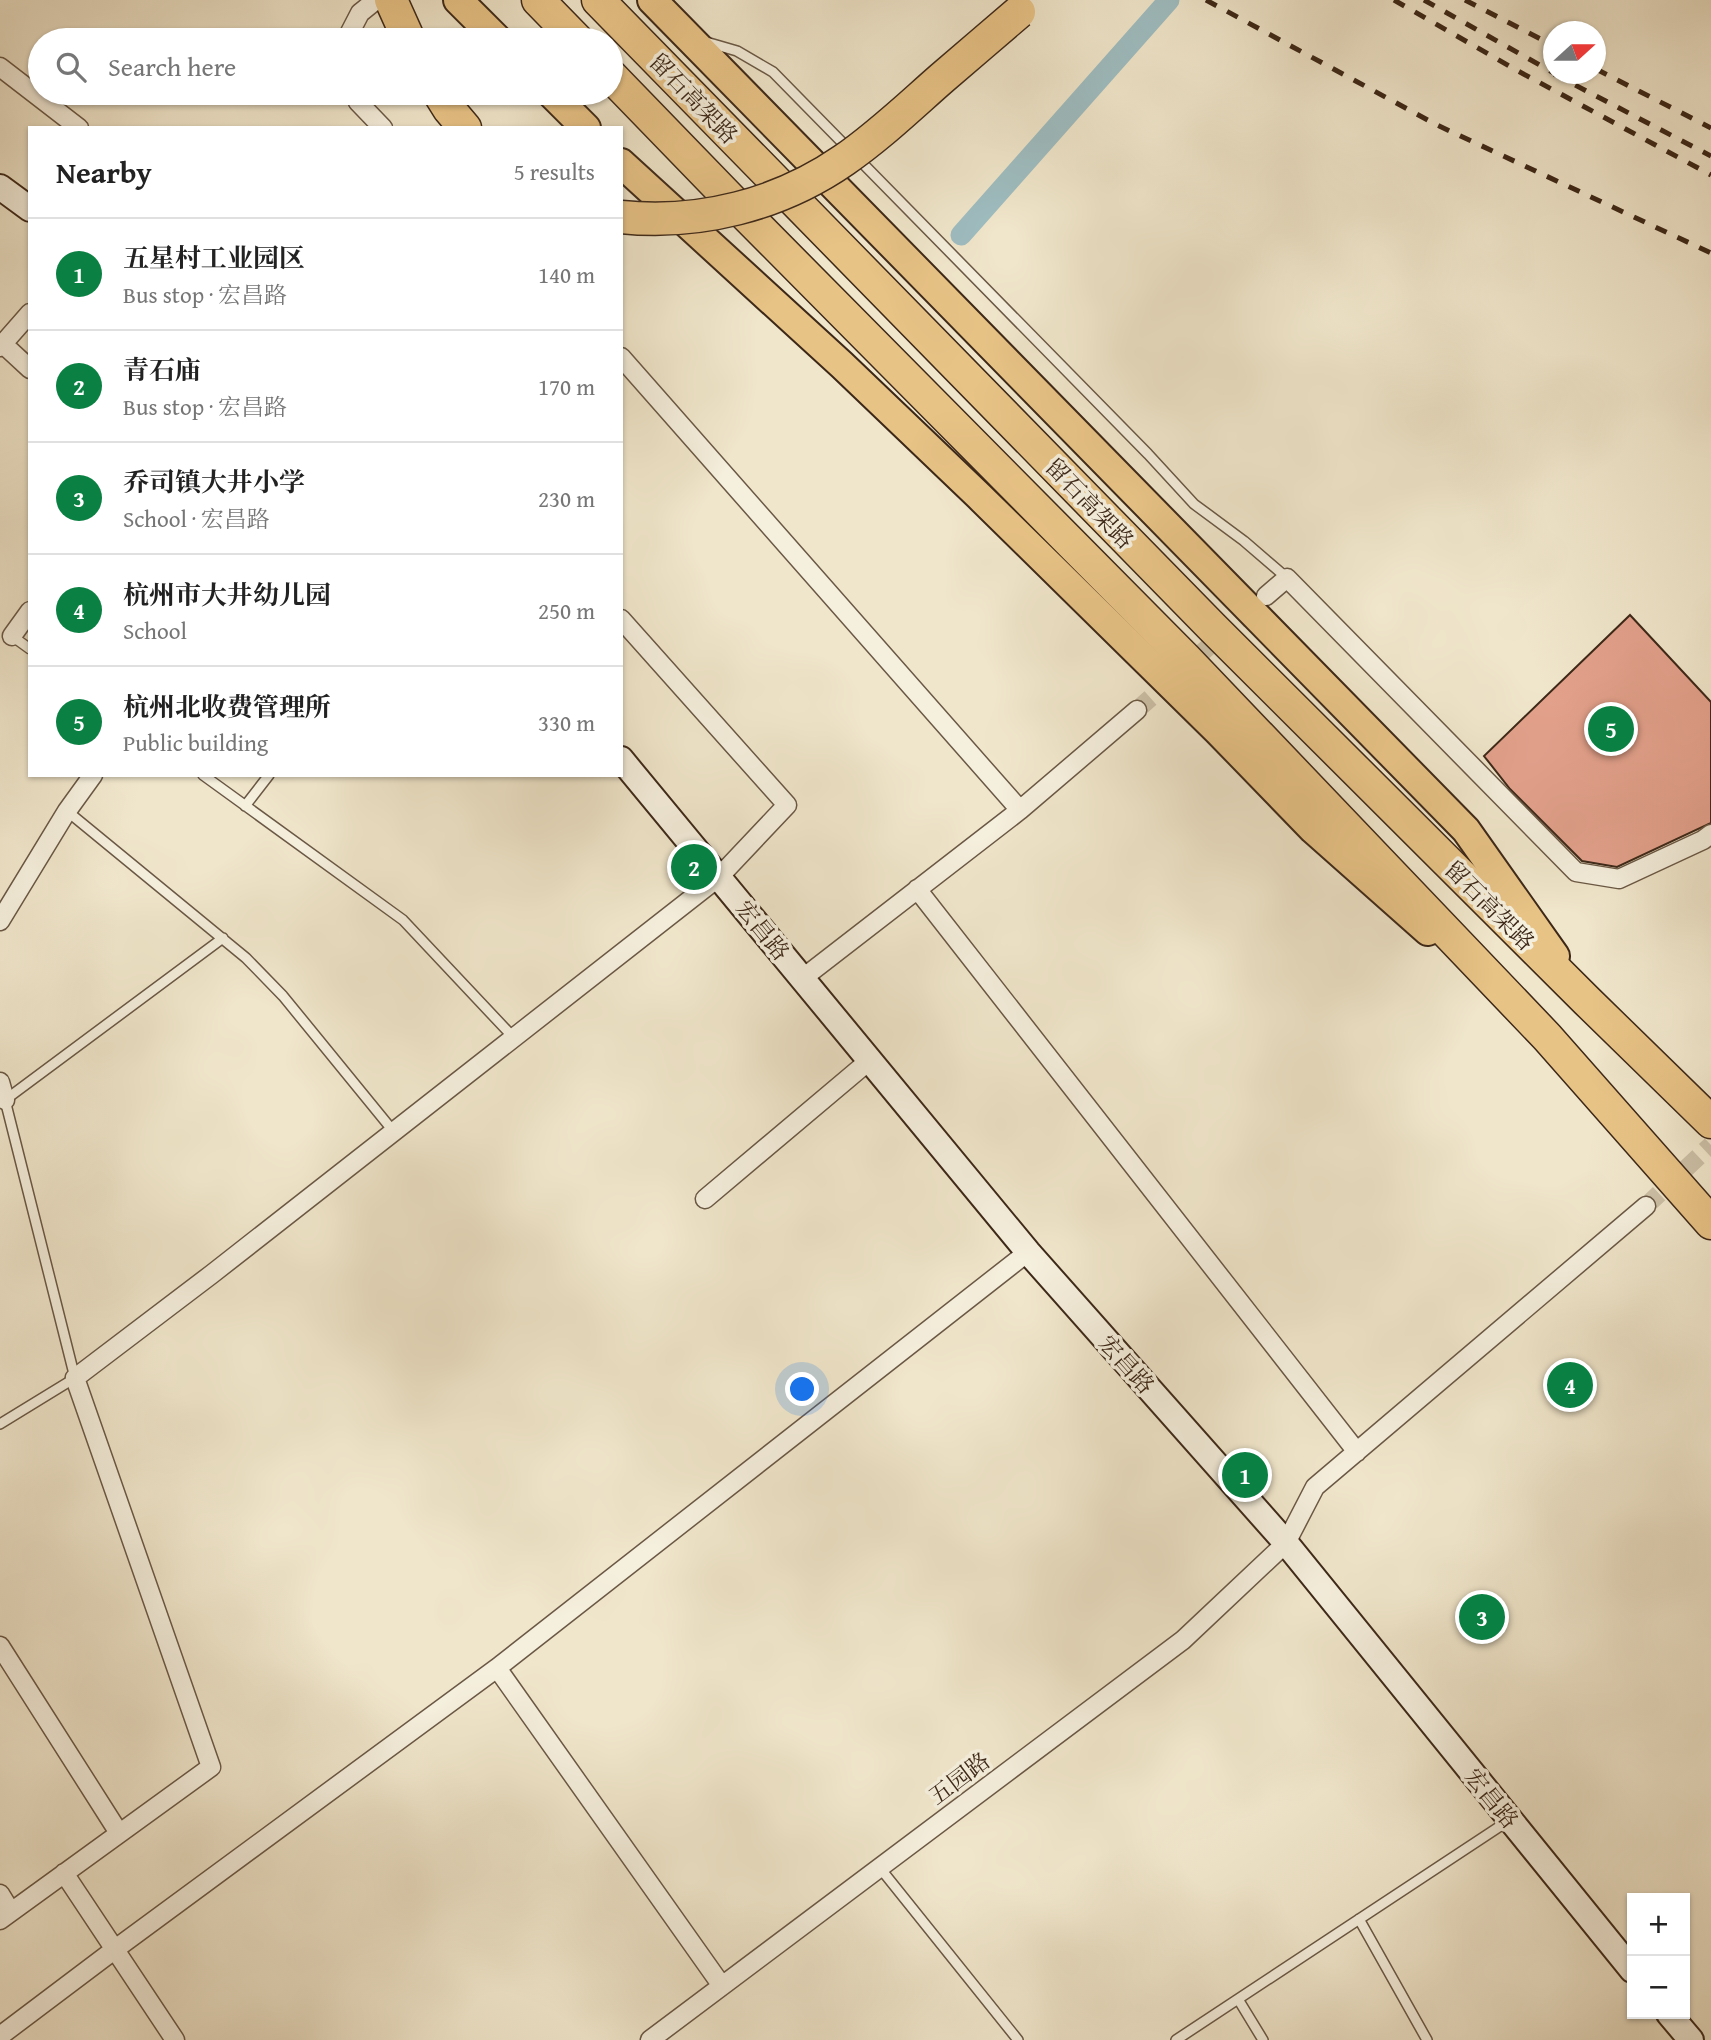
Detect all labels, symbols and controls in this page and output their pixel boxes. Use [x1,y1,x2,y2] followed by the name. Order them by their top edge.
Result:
[1543,21,1606,84] north arrow
[28,28,623,105] search box
[642,45,746,151] street label: 留石高架路
[108,47,236,86] text: Search here
[52,48,90,86] icon: search
[56,150,152,194] text: Nearby
[514,155,595,188] text: 5 results
[123,238,305,277] text: 五星村工业园区
[73,258,85,291] text: 1
[538,258,595,291] text: 140 m
[123,278,287,311] text: Bus stop · 宏昌路
[123,350,201,389] text: 青石庙
[73,370,85,403] text: 2
[538,370,595,403] text: 170 m
[123,390,287,423] text: Bus stop · 宏昌路
[1038,450,1142,556] street label: 留石高架路
[123,462,305,501] text: 乔司镇大井小学
[73,482,85,515] text: 3
[538,482,595,515] text: 230 m
[123,502,270,535] text: School · 宏昌路
[123,575,331,614] text: 杭州市大井幼儿园
[73,594,85,627] text: 4
[538,594,595,627] text: 250 m
[123,614,187,647] text: School
[123,687,331,726] text: 杭州北收费管理所
[1588,703,1634,755] pin: 5
[73,706,85,739] text: 5
[538,706,595,739] text: 330 m
[123,726,268,759] text: Public building
[671,841,717,893] pin: 2
[1438,853,1542,957] street label: 留石高架路
[728,893,798,967] street label: 宏昌路
[1092,1327,1162,1401] street label: 宏昌路
[1547,1359,1593,1411] pin: 4
[785,1372,819,1406] your location
[1222,1449,1268,1501] pin: 1
[1459,1591,1505,1643] pin: 3
[922,1744,996,1812] street label: 五园路
[1457,1761,1527,1835] street label: 宏昌路
[1627,1893,1690,2019] map controls
[1627,1893,1690,1956] button: +
[1627,1956,1690,2019] button: −

